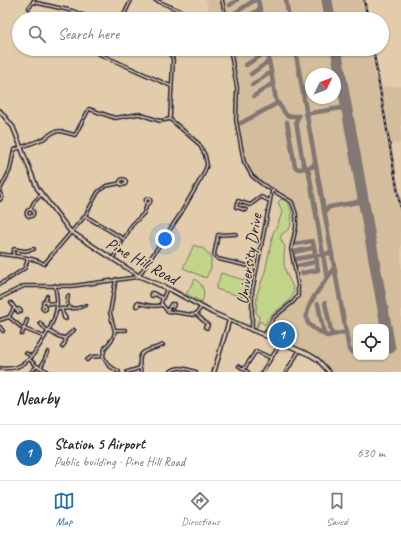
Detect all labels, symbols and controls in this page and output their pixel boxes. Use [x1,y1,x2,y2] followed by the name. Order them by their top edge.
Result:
[12,12,389,56] search box
[26,23,48,45] icon: search
[58,25,119,44] text: Search here
[305,68,341,104] north arrow
[231,211,267,306] street label: University Drive
[155,229,175,249] your location
[102,233,184,290] street label: Pine Hill Road
[269,320,295,350] pin: 1
[353,324,389,360] map controls
[353,324,389,360] button: locate
[16,388,59,409] text: Nearby
[54,435,145,454] text: Station 5 Airport
[26,445,32,461] text: 1
[357,445,385,461] text: 630 m
[54,454,185,470] text: Public building · Pine Hill Road
[53,490,75,528] tab: Map
[181,490,220,528] tab: Directions
[326,490,348,528] tab: Saved

